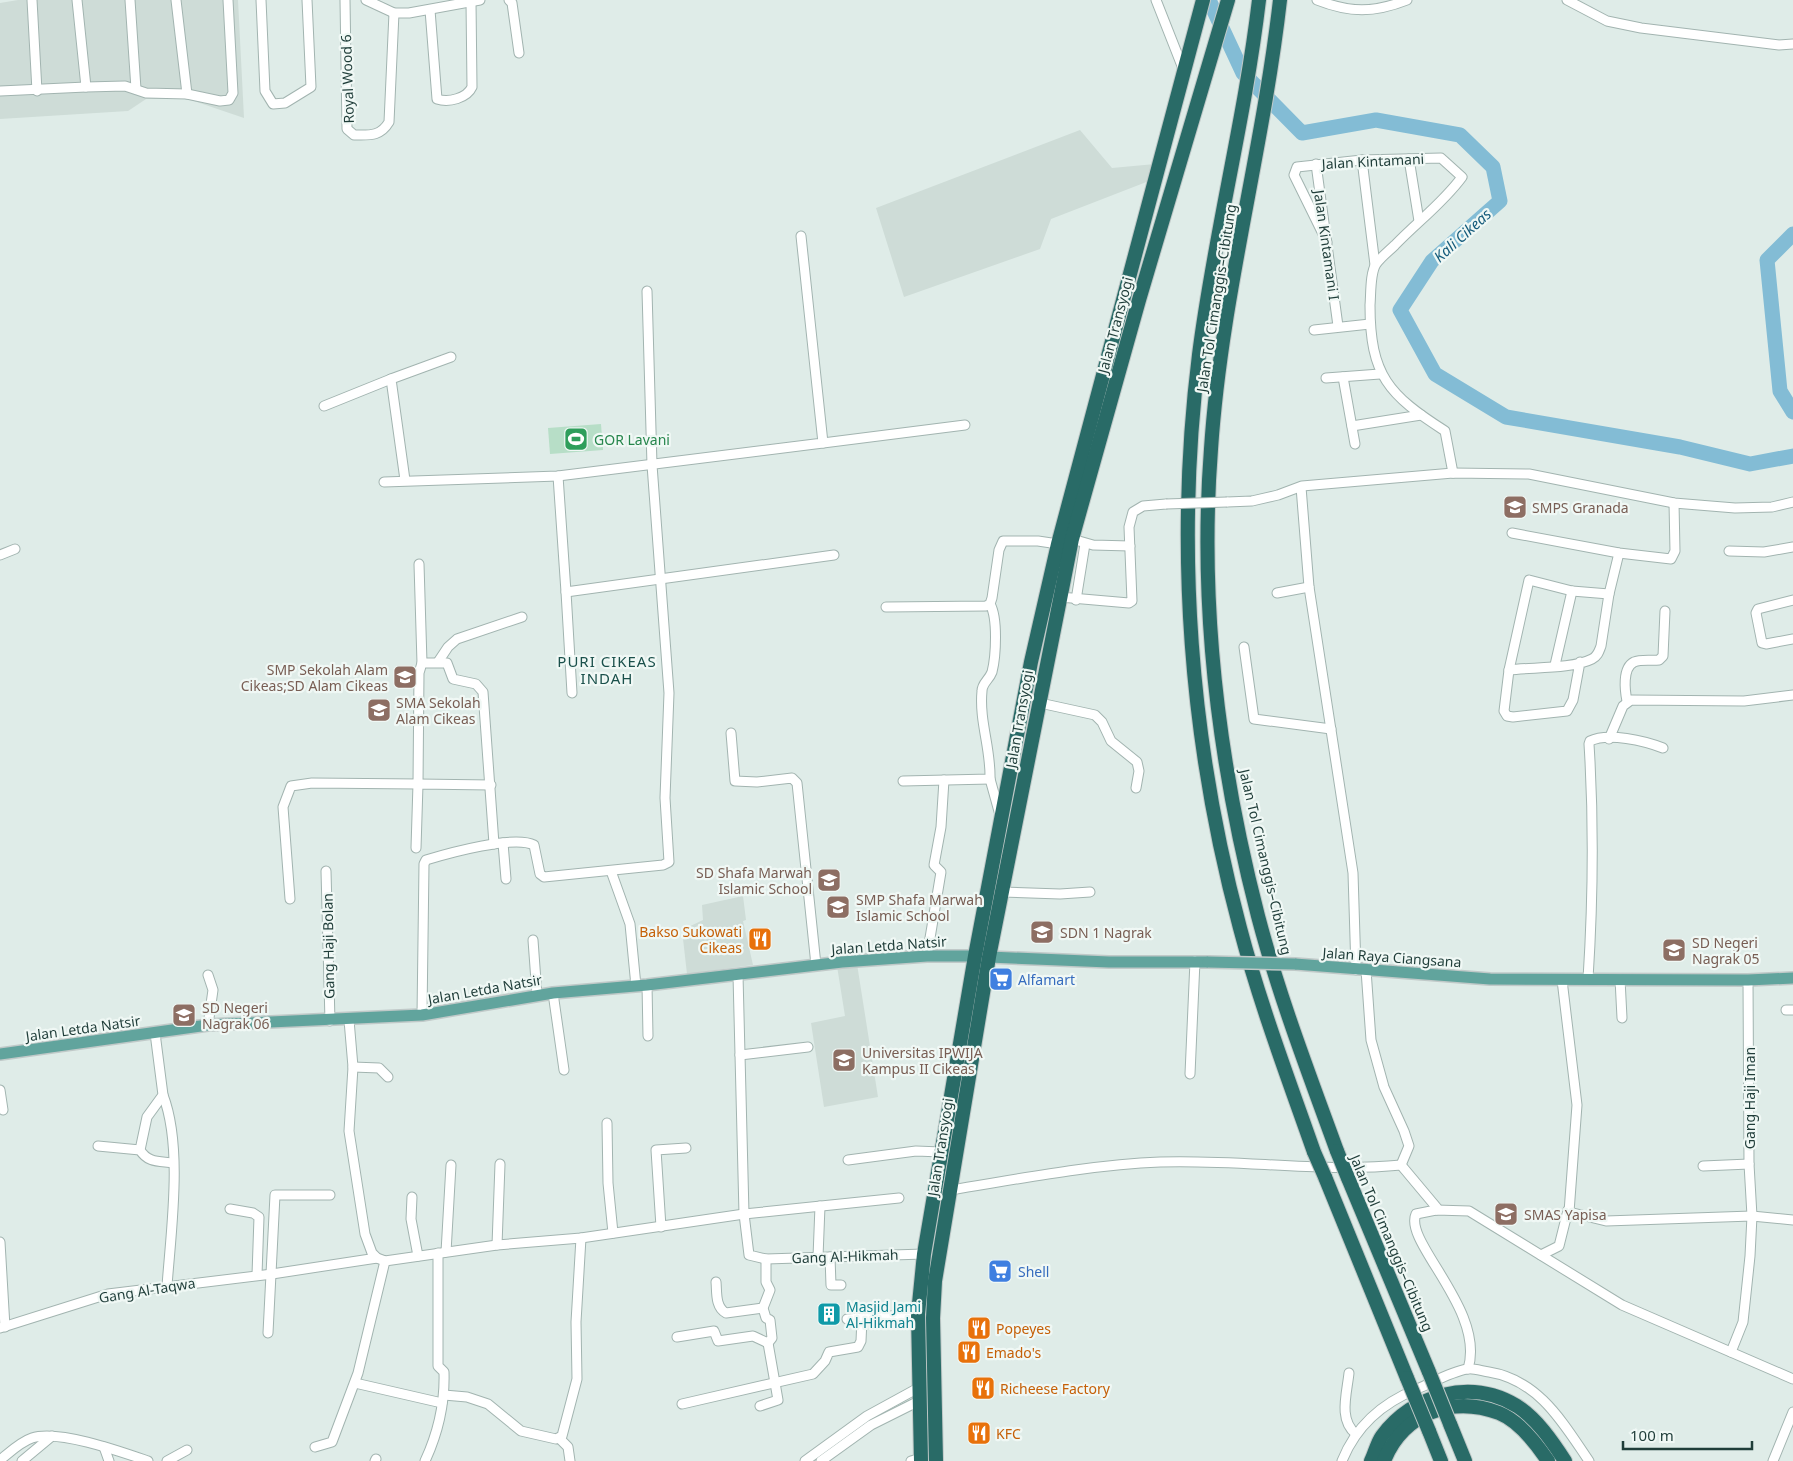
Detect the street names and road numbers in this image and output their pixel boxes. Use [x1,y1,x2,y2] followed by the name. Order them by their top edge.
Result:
[336,34,358,124] street label: Royal Wood 6
[1319,149,1425,173] street label: Jalan Kintamani
[1310,187,1344,301] street label: Jalan Kintamani I
[1191,203,1240,395] street label: Jalan Tol Cimanggis–Cibitung
[1092,275,1137,377] street label: Jalan Transyogi
[1001,669,1037,771] street label: Jalan Transyogi
[1235,765,1297,957] street label: Jalan Tol Cimanggis–Cibitung
[318,893,338,999] street label: Gang Haji Bolan
[829,931,947,959] street label: Jalan Letda Natsir
[1320,943,1462,971] street label: Jalan Raya Ciangsana
[425,970,544,1009] street label: Jalan Letda Natsir
[23,1011,142,1046] street label: Jalan Letda Natsir
[1740,1047,1759,1149] street label: Gang Haji Iman
[923,1097,957,1199] street label: Jalan Transyogi
[1345,1150,1438,1334] street label: Jalan Tol Cimanggis–Cibitung
[791,1245,899,1267] street label: Gang Al-Hikmah
[97,1273,197,1307] street label: Gang Al-Taqwa

